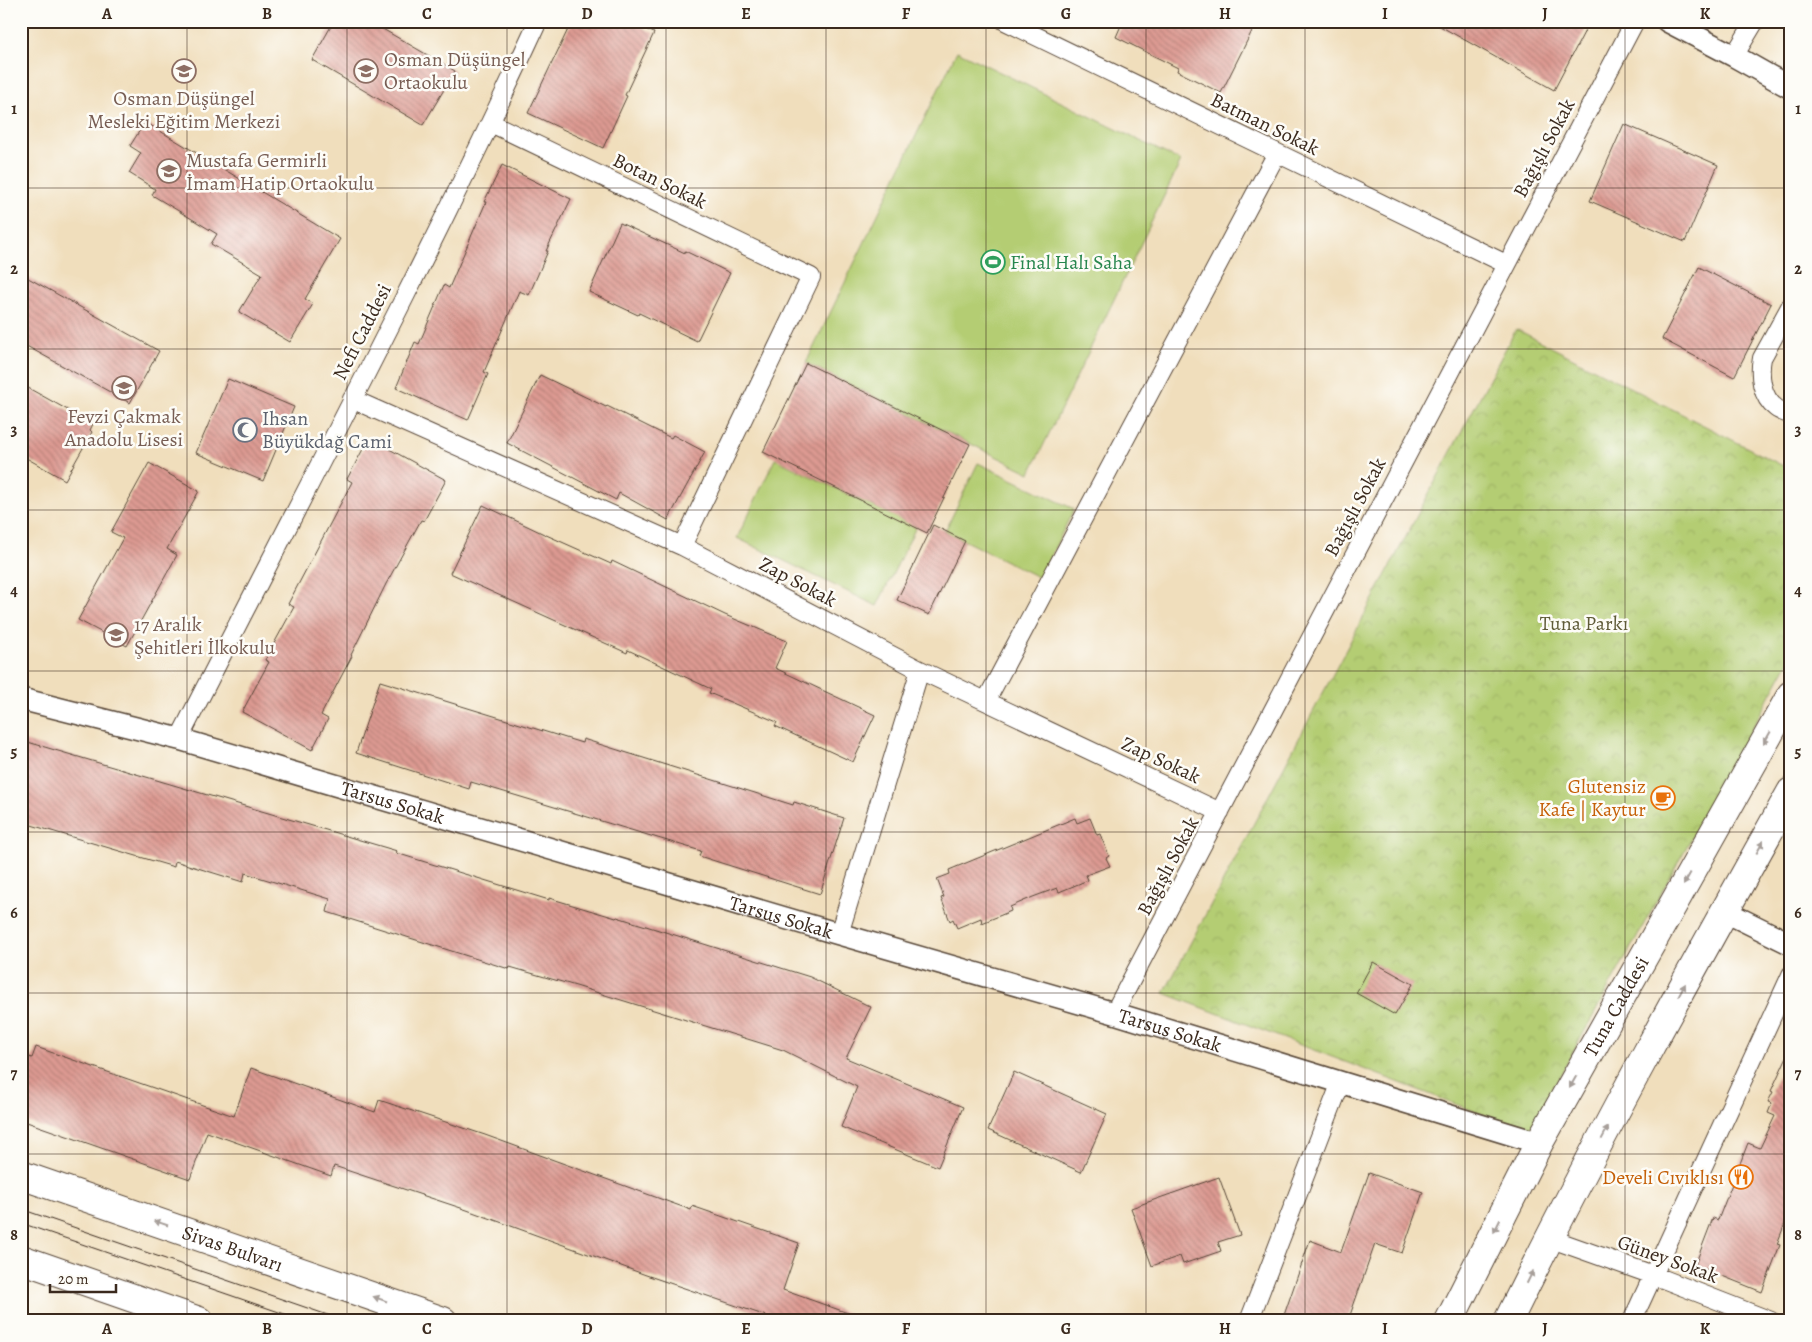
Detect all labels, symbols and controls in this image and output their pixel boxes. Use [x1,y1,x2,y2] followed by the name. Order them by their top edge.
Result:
[101,3,113,25] text: A
[262,3,272,25] text: B
[422,3,432,25] text: C
[581,3,593,25] text: D
[741,3,751,25] text: E
[902,3,911,25] text: F
[1061,3,1071,25] text: G
[1219,3,1231,25] text: H
[1382,3,1388,25] text: I
[1542,3,1548,25] text: J
[1700,3,1711,25] text: K
[384,46,525,96] place label: Osman Düşüngel Ortaokulu
[171,58,197,84] school or university icon: Osman Düşüngel Mesleki Eğitim Merkezi
[353,58,379,84] school or university icon: Osman Düşüngel Ortaokulu
[88,85,280,135] place label: Osman Düşüngel Mesleki Eğitim Merkezi
[1206,86,1324,162] street label: Batman Sokak
[1507,94,1581,202] street label: Bağışlı Sokak
[11,98,17,120] text: 1
[1795,98,1801,120] text: 1
[186,147,374,197] place label: Mustafa Germirli İmam Hatip Ortaokulu
[608,147,712,215] street label: Botan Sokak
[156,158,182,184] school or university icon: Mustafa Germirli İmam Hatip Ortaokulu
[980,249,1006,275] sports icon: Final Halı Saha
[1010,249,1133,276] place label: Final Halı Saha
[10,258,18,280] text: 2
[1794,258,1802,280] text: 2
[326,279,398,385] street label: Nefi Caddesi
[111,375,137,401] school or university icon: Fevzi Çakmak Anadolu Lisesi
[64,403,183,453] place label: Fevzi Çakmak Anadolu Lisesi
[262,405,392,455] place label: Ihsan Büyükdağ Cami
[232,417,258,443] mosque icon: Ihsan Büyükdağ Cami
[11,419,18,441] text: 3
[1795,419,1802,441] text: 3
[1318,453,1392,561] street label: Bağışlı Sokak
[755,550,842,614] street label: Zap Sokak
[10,580,18,602] text: 4
[1794,580,1802,602] text: 4
[1540,610,1628,637] park label: Tuna Parkı
[134,611,275,661] place label: 17 Aralık Şehitleri İlkokulu
[103,622,129,648] school or university icon: 17 Aralık Şehitleri İlkokulu
[1117,730,1205,790] street label: Zap Sokak
[1763,731,1771,745] one-way arrow
[11,741,18,763] text: 5
[1795,741,1802,763] text: 5
[1538,773,1646,823] place label: Glutensiz Kafe | Kaytur
[338,774,448,830] street label: Tarsus Sokak
[1650,785,1676,811] cafe icon: Glutensiz Kafe | Kaytur
[1131,812,1205,920] street label: Bağışlı Sokak
[1756,840,1764,855] one-way arrow
[1683,872,1691,887] one-way arrow
[726,889,836,945] street label: Tarsus Sokak
[10,902,18,924] text: 6
[1794,902,1802,924] text: 6
[1577,951,1655,1062] street label: Tuna Caddesi
[1678,983,1686,997] one-way arrow
[1115,1002,1225,1059] street label: Tarsus Sokak
[11,1063,18,1085] text: 7
[1795,1063,1802,1085] text: 7
[1569,1075,1577,1089] one-way arrow
[1601,1126,1609,1140] one-way arrow
[1602,1164,1724,1191] place label: Develi Cıvıklısı
[1728,1164,1754,1190] restaurant icon: Develi Cıvıklısı
[179,1218,287,1278] street label: Sivas Bulvarı
[1493,1218,1501,1233] one-way arrow
[153,1219,168,1226] one-way arrow
[10,1224,18,1246] text: 8
[1794,1224,1802,1246] text: 8
[1614,1228,1722,1290] street label: Güney Sokak
[50,1262,116,1294] scale bar
[58,1269,89,1289] text: 20 m
[1526,1270,1534,1284] one-way arrow
[373,1295,388,1302] one-way arrow
[101,1318,113,1340] text: A
[262,1318,272,1340] text: B
[422,1318,432,1340] text: C
[581,1318,593,1340] text: D
[741,1318,751,1340] text: E
[902,1318,911,1340] text: F
[1061,1318,1071,1340] text: G
[1219,1318,1231,1340] text: H
[1382,1318,1388,1340] text: I
[1542,1318,1548,1340] text: J
[1700,1318,1711,1340] text: K

